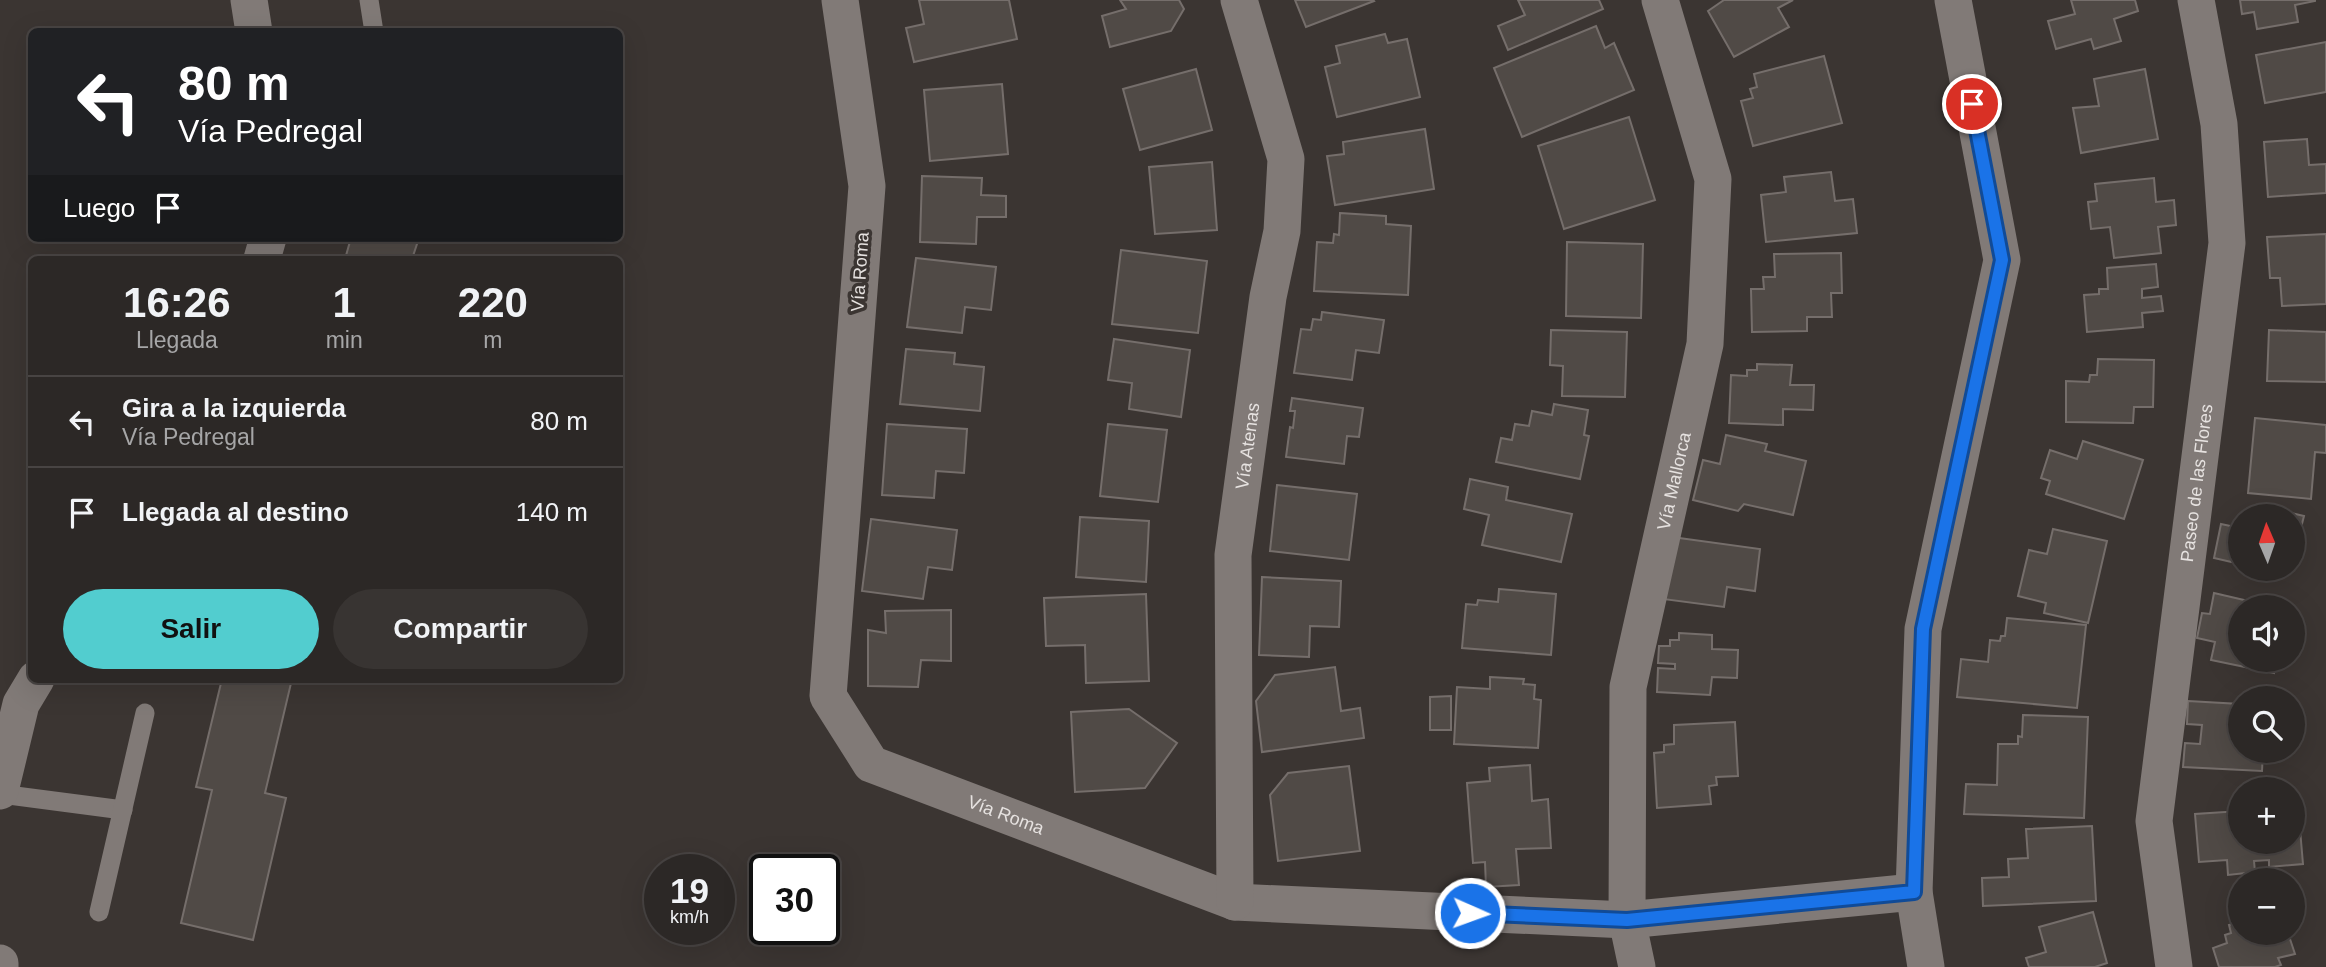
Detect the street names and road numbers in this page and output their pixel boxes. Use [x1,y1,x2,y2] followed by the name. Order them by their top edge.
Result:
[847,230,873,313] street label: Vía Roma
[1232,401,1264,491] street label: Vía Atenas
[2177,403,2217,563] street label: Paseo de las Flores
[1653,429,1695,532] street label: Vía Mallorca
[965,792,1048,839] street label: Vía Roma

